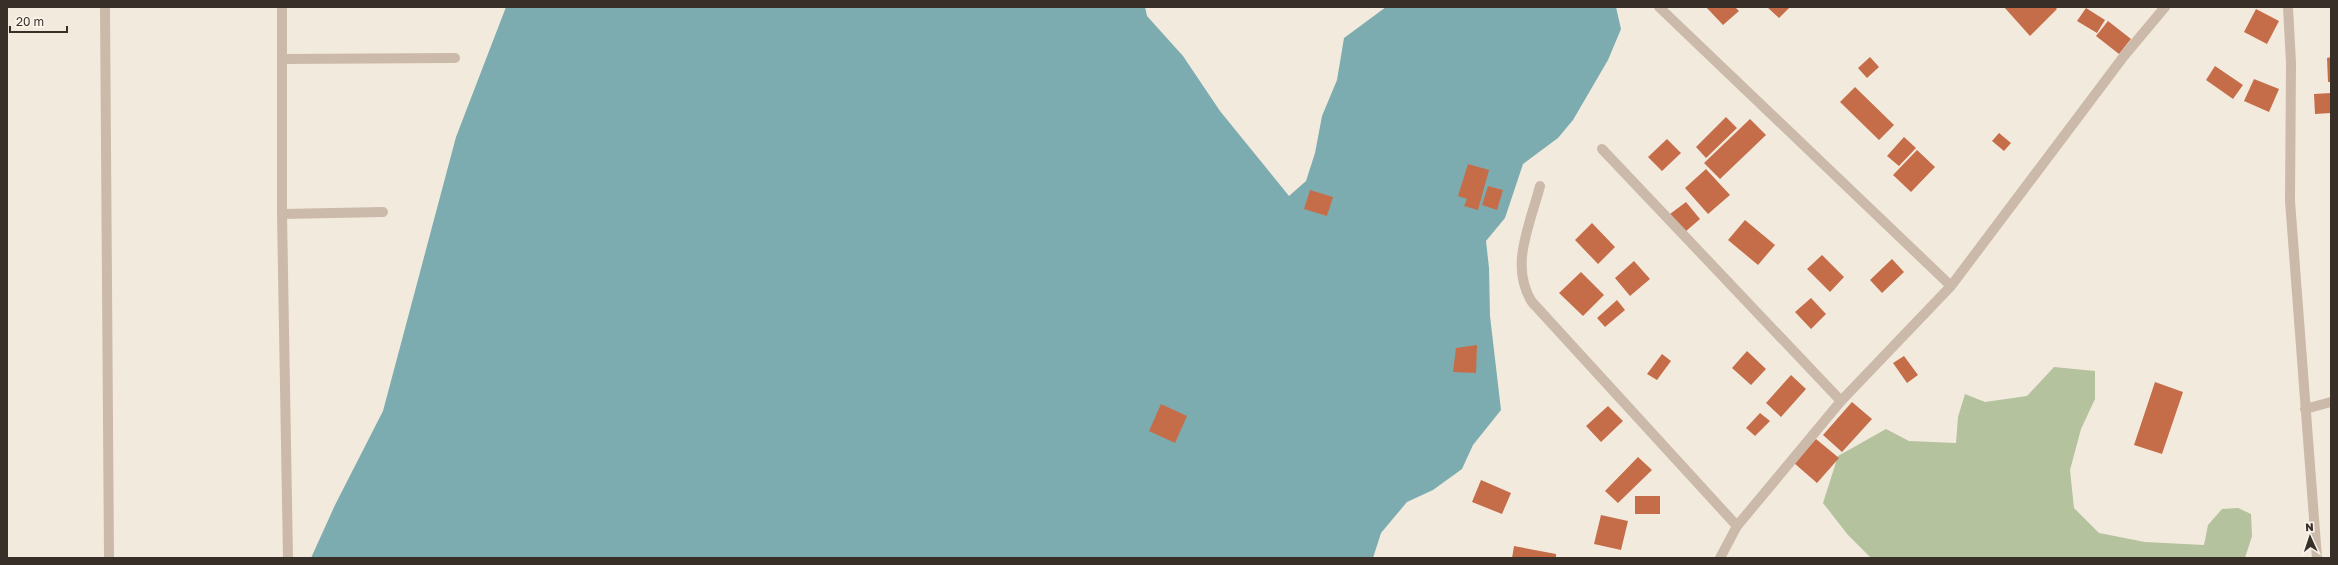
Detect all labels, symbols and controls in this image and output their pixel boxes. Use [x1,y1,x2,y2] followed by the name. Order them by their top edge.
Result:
[10,8,67,34] scale bar
[16,14,44,29] text: 20 m
[2290,517,2330,557] north arrow
[2305,520,2314,533] text: N

